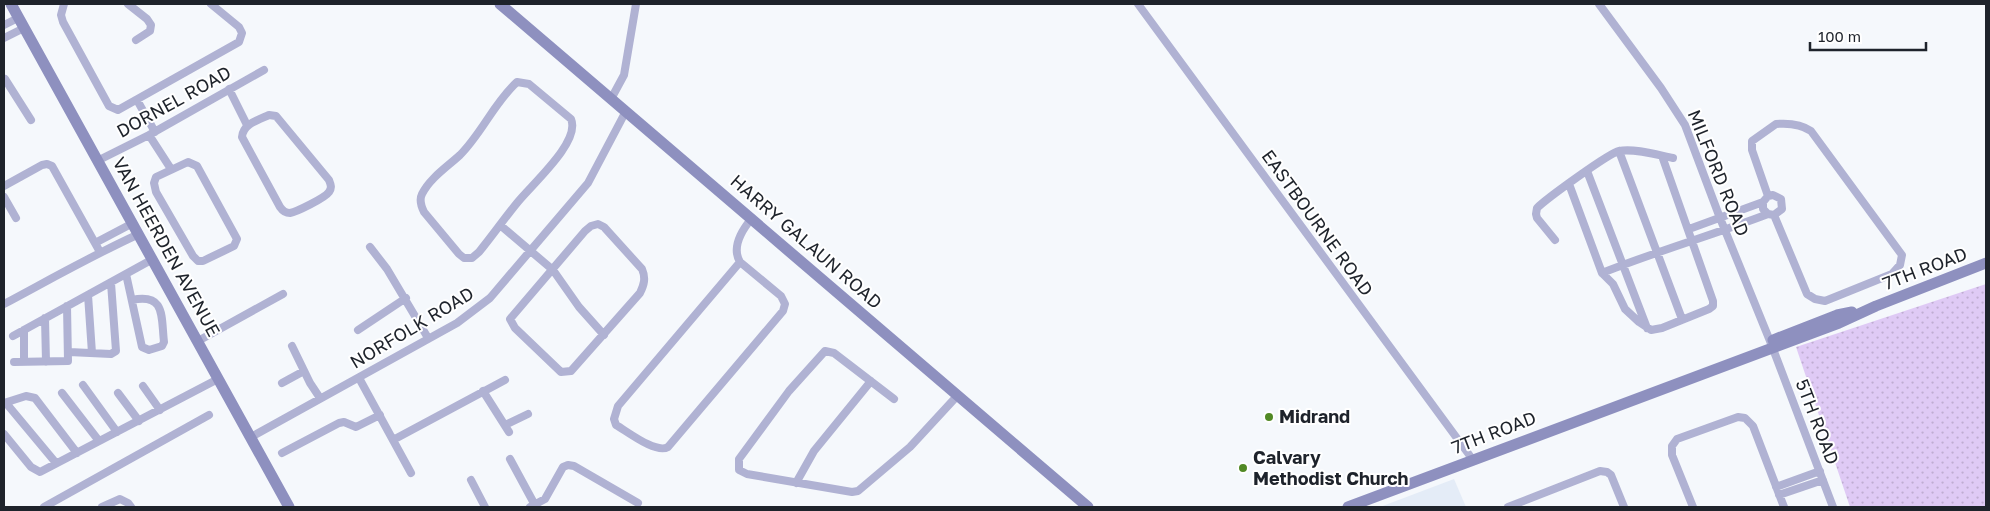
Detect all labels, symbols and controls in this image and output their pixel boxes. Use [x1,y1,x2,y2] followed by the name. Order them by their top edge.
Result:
[1810,20,1926,52] scale bar
[1818,27,1861,45] text: 100 m
[112,61,235,142] street label: DORNEL ROAD
[1684,106,1754,239] street label: MILFORD ROAD
[1257,145,1378,300] street label: EASTBOURNE ROAD
[108,153,225,340] street label: VAN HEERDEN AVENUE
[726,169,887,313] street label: HARRY GALAUN ROAD
[1879,242,1970,294] street label: 7TH ROAD
[346,282,477,373] street label: NORFOLK ROAD
[1792,376,1844,467] street label: 5TH ROAD
[1279,405,1350,427] place label: Midrand
[1448,406,1539,458] street label: 7TH ROAD
[1263,411,1275,423] marker: Midrand
[1253,446,1409,489] place label: Calvary Methodist Church
[1237,462,1249,474] marker: Calvary Methodist Church

